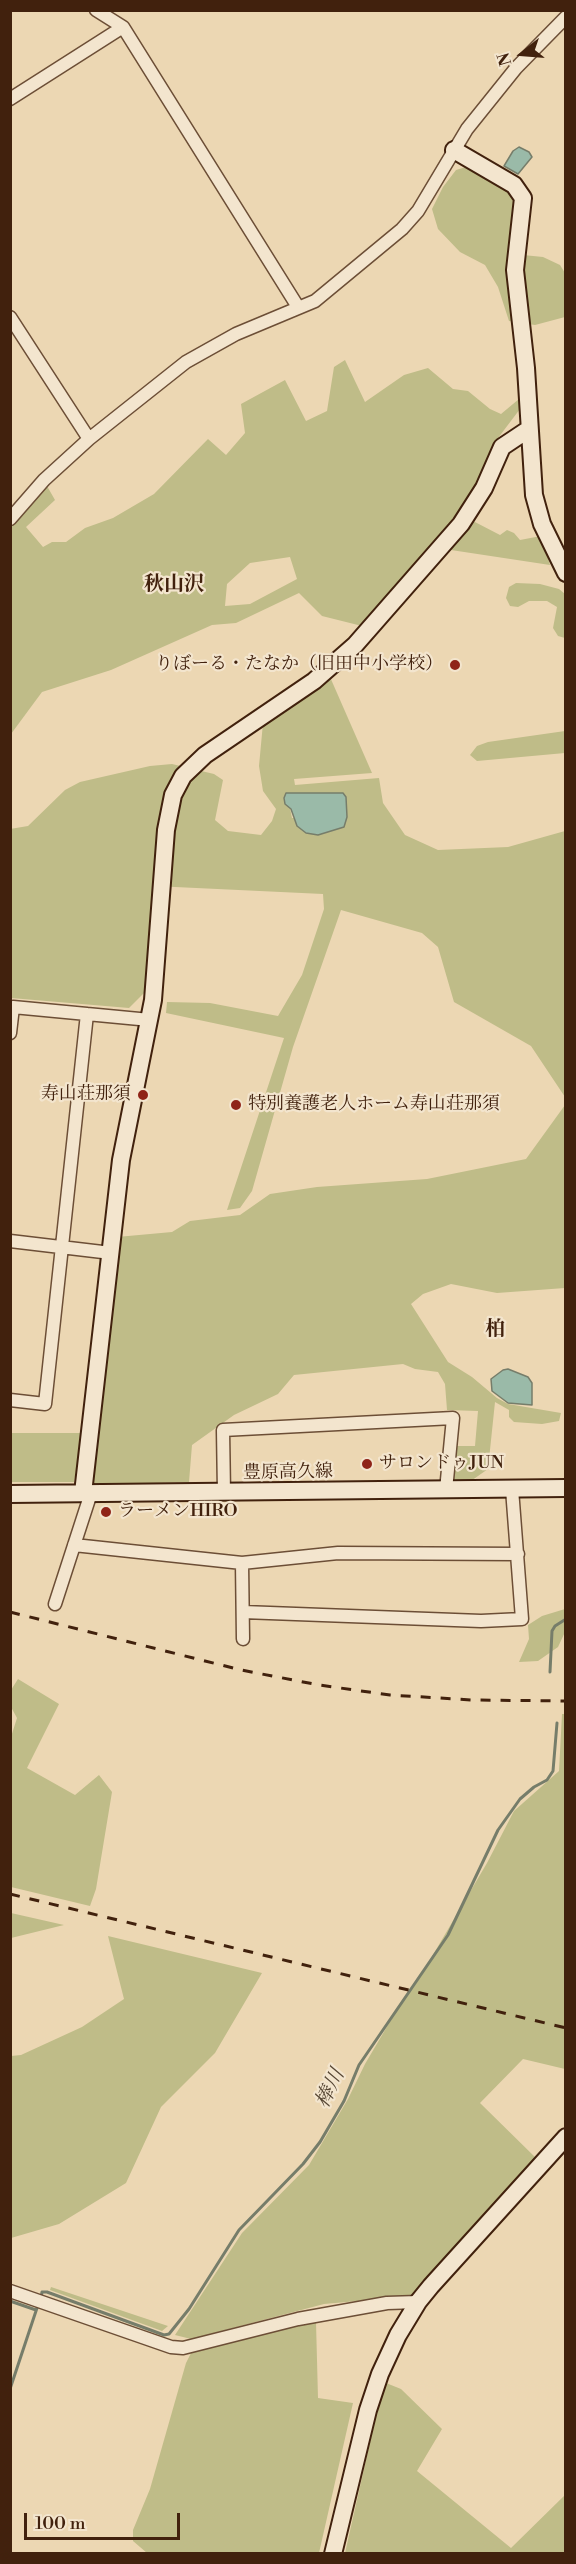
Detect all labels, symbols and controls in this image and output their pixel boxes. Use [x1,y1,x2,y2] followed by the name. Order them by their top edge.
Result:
[492,24,552,84] north arrow
[493,50,516,68] text: N
[144,573,204,597] district label: 秋山沢
[155,654,443,676] place label: りぼーる・たなか（旧田中小学校）
[448,658,462,672] marker: りぼーる・たなか（旧田中小学校）
[41,1084,131,1106] place label: 寿山荘那須
[136,1088,150,1102] marker: 寿山荘那須
[248,1094,500,1116] place label: 特別養護老人ホーム寿山荘那須
[229,1098,243,1112] marker: 特別養護老人ホーム寿山荘那須
[485,1318,505,1342] district label: 柏
[379,1453,504,1475] place label: サロンドゥJUN
[360,1457,374,1471] marker: サロンドゥJUN
[243,1461,333,1485] street label: 豊原高久線
[118,1501,238,1523] place label: ラーメンHIRO
[99,1505,113,1519] marker: ラーメンHIRO
[311,2066,351,2112] water label: 棒川
[27,2501,183,2539] scale bar
[35,2512,86,2535] text: 100 m

